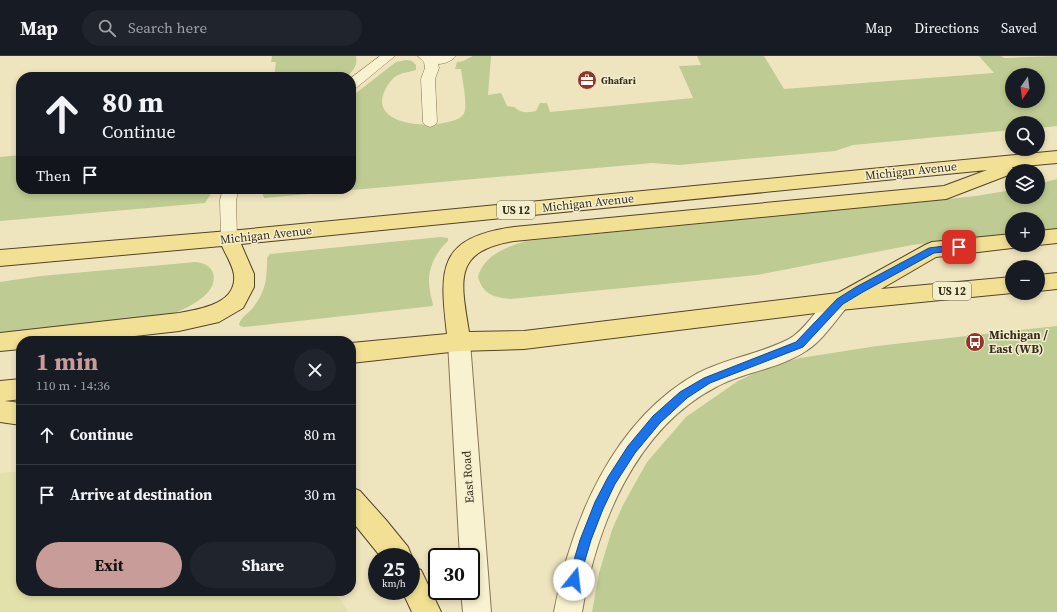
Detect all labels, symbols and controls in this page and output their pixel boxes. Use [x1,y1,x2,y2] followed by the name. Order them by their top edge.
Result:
[82,10,362,46] search box
[20,15,58,41] text: Map
[96,17,118,39] icon: search
[128,17,207,38] text: Search here
[865,18,892,38] text: Map
[914,18,979,38] text: Directions
[1001,18,1037,38] text: Saved
[1005,68,1045,108] north arrow
[1005,68,1045,300] map controls
[576,69,598,91] office icon: Ghafari
[601,74,636,87] place label: Ghafari
[102,83,164,121] text: 80 m
[36,88,88,140] icon: ahead
[1005,116,1045,156] button: search
[102,119,176,144] text: Continue
[864,158,958,184] street label: Michigan Avenue
[79,164,101,186] icon: arrive
[1005,164,1045,204] button: layers
[36,165,71,186] text: Then
[541,190,635,216] street label: Michigan Avenue
[497,201,535,219] road number: US 12
[1005,212,1045,252] button: +
[219,222,313,248] street label: Michigan Avenue
[942,230,976,264] pin
[948,236,970,258] icon: arrive
[1005,260,1045,300] button: −
[933,282,971,300] road number: US 12
[989,327,1048,357] place label: Michigan / East (WB)
[964,331,986,353] bus stop icon: Michigan / East (WB)
[36,345,98,378] text: 1 min
[294,349,336,391] button: close
[36,377,110,394] text: 110 m · 14:36
[36,424,58,446] icon: ahead
[70,424,133,445] text: Continue
[304,424,336,445] text: 80 m
[458,450,478,504] street label: East Road
[36,484,58,506] icon: arrive
[70,484,212,505] text: Arrive at destination
[304,484,336,505] text: 30 m
[36,542,182,588] button: Exit
[190,542,336,588] button: Share
[428,548,480,600] speed limit sign: 30
[383,555,405,583] text: 25
[553,559,595,601] position arrow
[382,577,406,590] text: km/h

